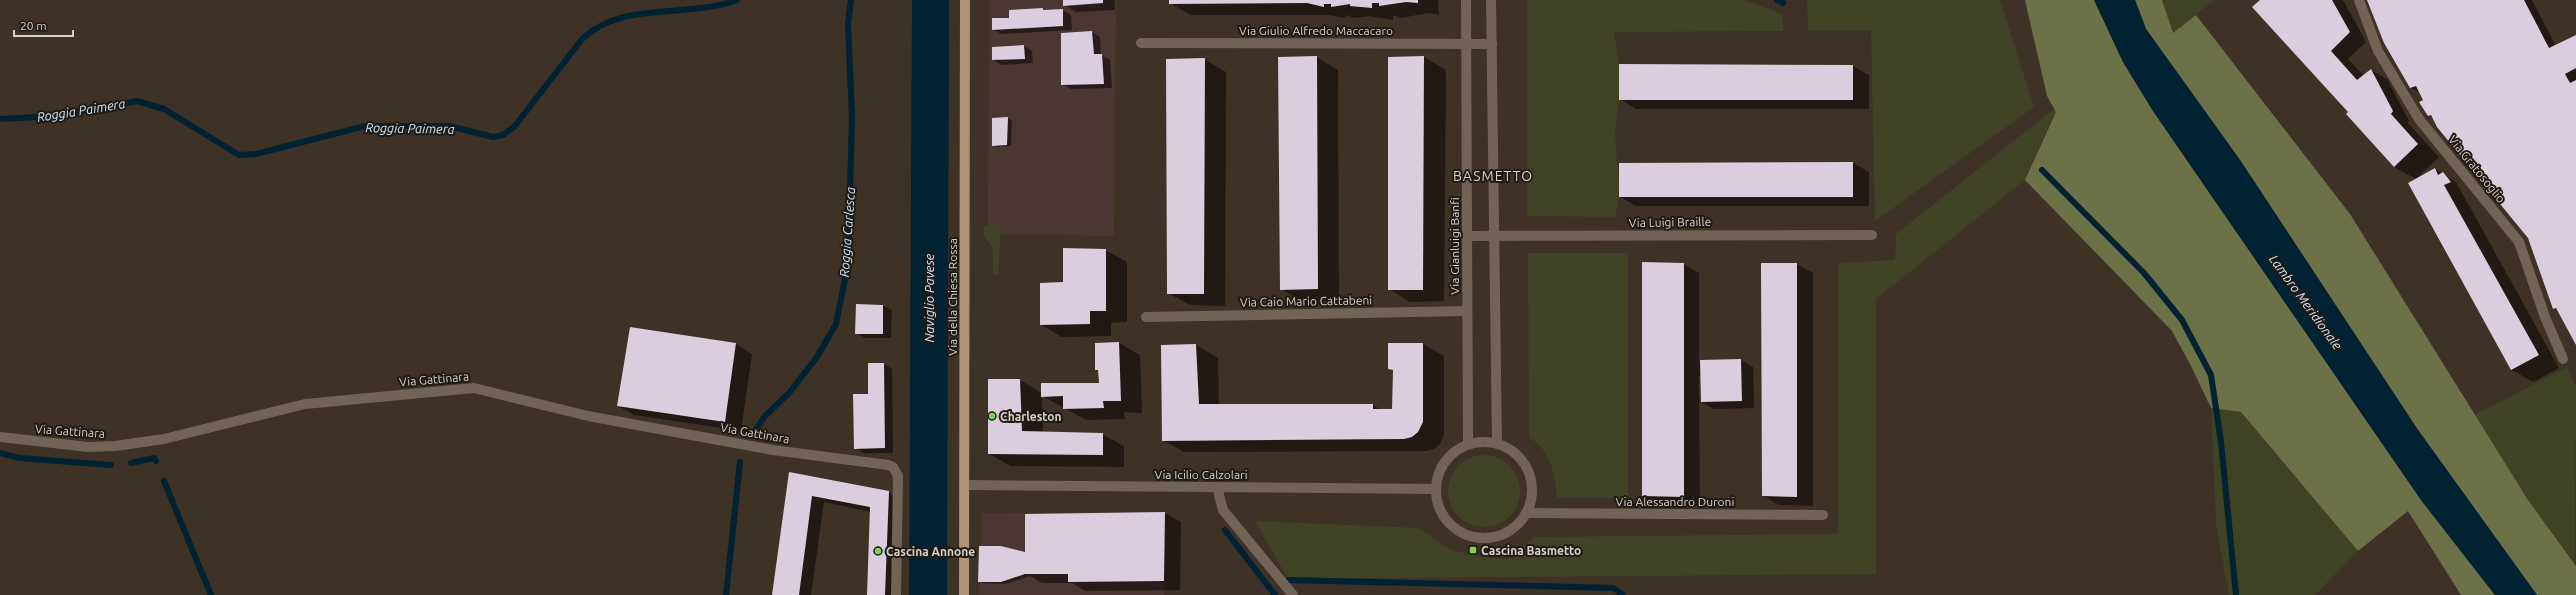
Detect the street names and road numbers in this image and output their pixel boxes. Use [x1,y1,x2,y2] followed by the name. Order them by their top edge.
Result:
[1239,24,1393,37] street label: Via Giulio Alfredo Maccacaro
[2446,133,2508,205] street label: Via Gratosoglio
[1448,197,1461,295] street label: Via Gianluigi Banfi
[1629,215,1711,229] street label: Via Luigi Braille
[946,238,959,356] street label: Via della Chiesa Rossa
[1240,293,1372,309] street label: Via Caio Mario Cattabeni
[399,369,469,389] street label: Via Gattinara
[719,421,791,445] street label: Via Gattinara
[35,422,105,440] street label: Via Gattinara
[1154,468,1248,481] street label: Via Icilio Calzolari
[1616,495,1734,508] street label: Via Alessandro Duroni

